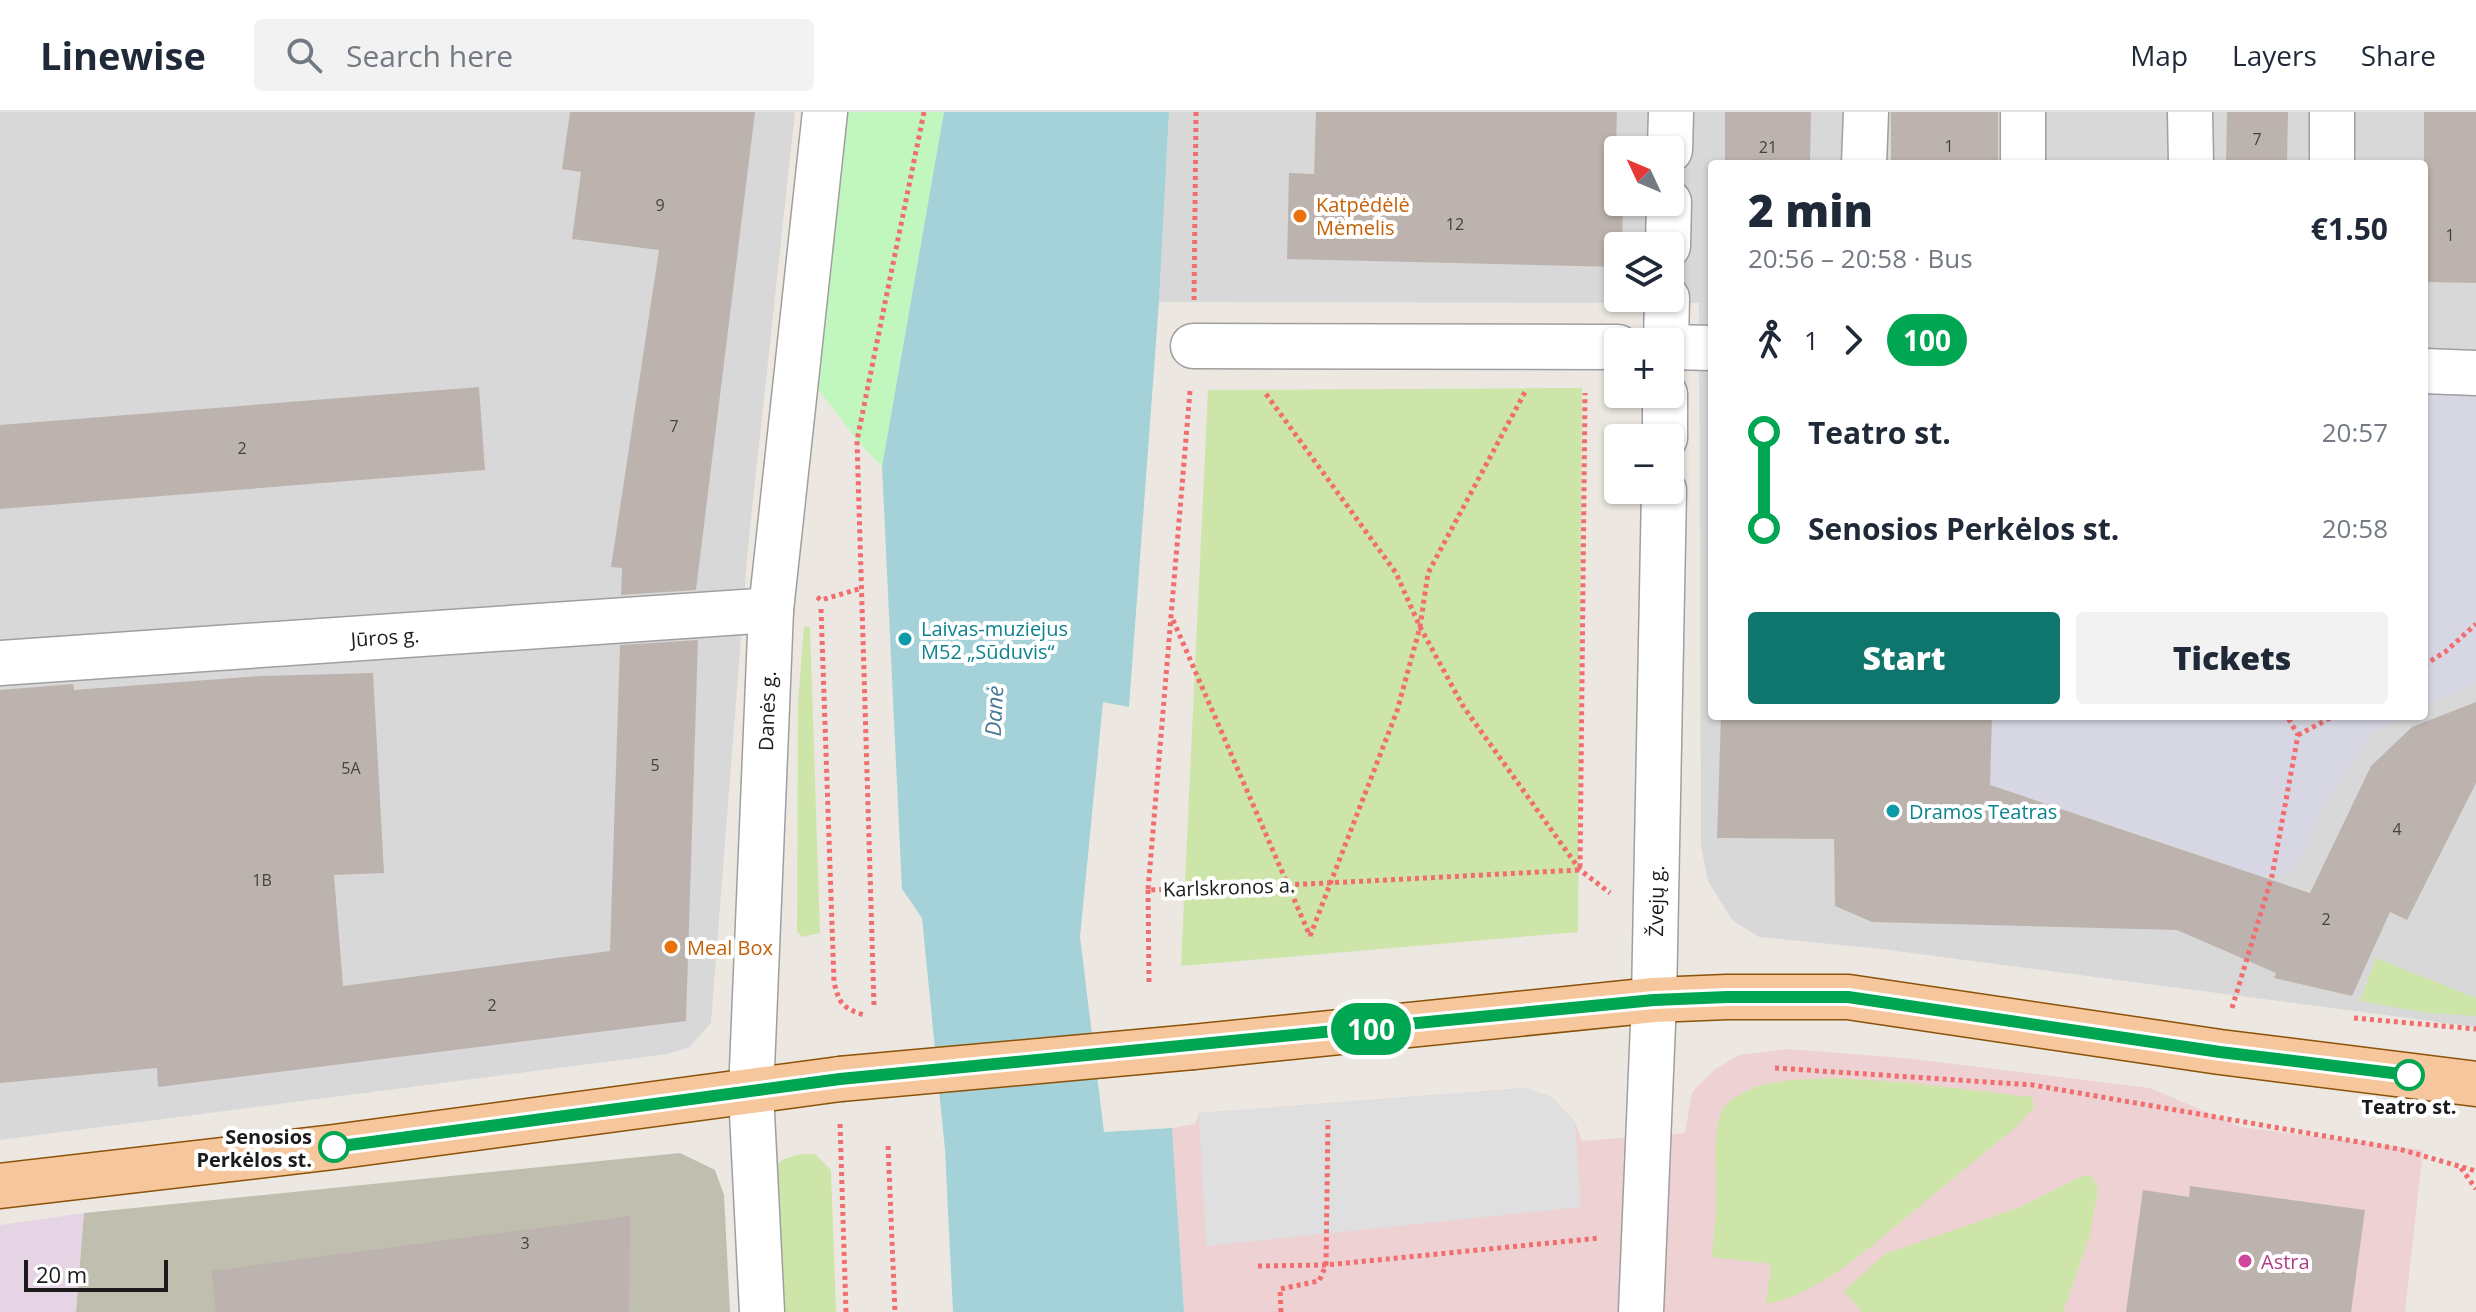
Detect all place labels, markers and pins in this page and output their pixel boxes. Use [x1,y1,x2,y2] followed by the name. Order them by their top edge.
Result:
[1316,191,1410,241] place label: Katpėdėlė Mėmelis
[1291,207,1309,225] marker: Katpėdėlė Mėmelis
[921,615,1068,665] place label: Laivas-muziejus M52 „Sūduvis“
[896,630,914,648] marker: Laivas-muziejus M52 „Sūduvis“
[1909,798,2057,825] place label: Dramos Teatras
[1884,802,1902,820] marker: Dramos Teatras
[687,934,774,961] place label: Meal Box
[662,938,680,956] marker: Meal Box
[2394,1060,2424,1090] marker: Teatro st.
[2361,1093,2457,1120] place label: Teatro st.
[196,1123,312,1173] place label: Senosios Perkėlos st.
[319,1132,349,1162] marker: Senosios Perkėlos st.
[2261,1248,2310,1275] place label: Astra
[2236,1252,2254,1270] marker: Astra

